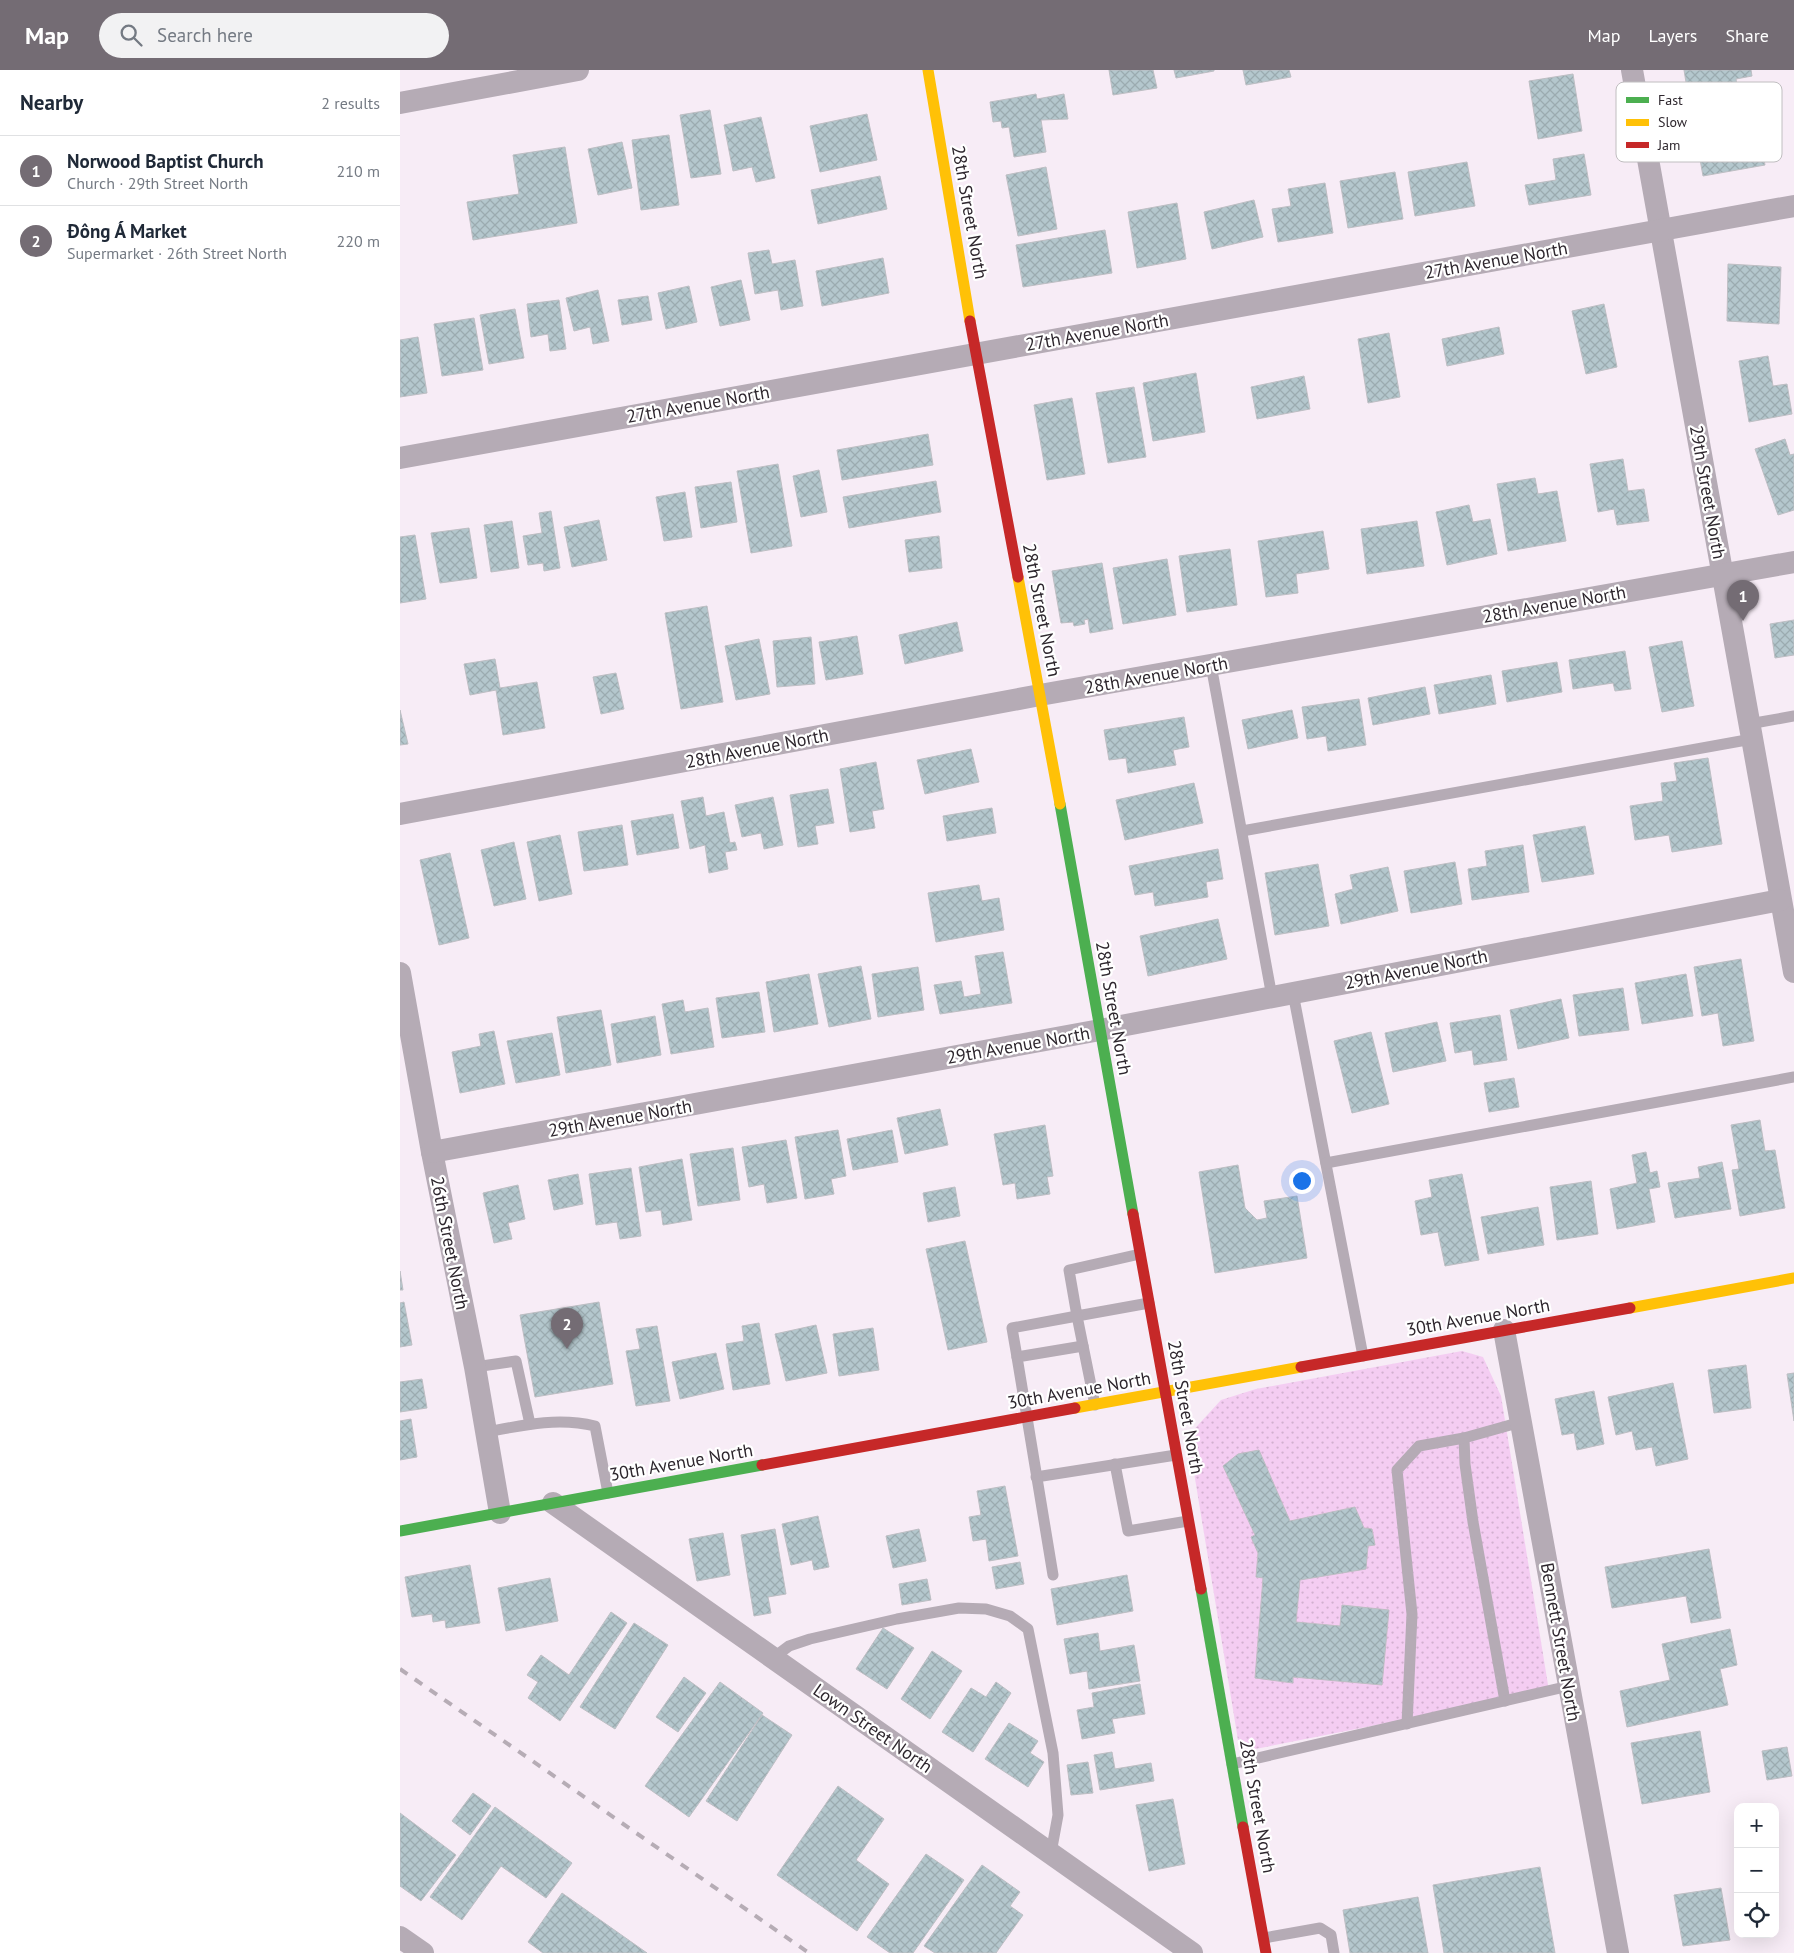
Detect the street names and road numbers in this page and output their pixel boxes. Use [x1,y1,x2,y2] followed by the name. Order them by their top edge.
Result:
[947,143,993,281] street label: 28th Street North
[1423,236,1569,284] street label: 27th Avenue North
[1024,308,1170,356] street label: 27th Avenue North
[625,380,771,428] street label: 27th Avenue North
[1685,423,1731,561] street label: 29th Street North
[1018,541,1066,679] street label: 28th Street North
[1481,580,1627,628] street label: 28th Avenue North
[1083,651,1229,699] street label: 28th Avenue North
[684,723,830,773] street label: 28th Avenue North
[1091,939,1137,1077] street label: 28th Street North
[1343,944,1489,994] street label: 29th Avenue North
[945,1021,1091,1069] street label: 29th Avenue North
[547,1094,693,1142] street label: 29th Avenue North
[426,1174,474,1312] street label: 26th Street North
[1405,1293,1551,1341] street label: 30th Avenue North
[1163,1338,1209,1476] street label: 28th Street North
[1006,1366,1152,1414] street label: 30th Avenue North
[608,1438,754,1486] street label: 30th Avenue North
[1536,1561,1586,1723] street label: Bennett Street North
[809,1678,937,1778] street label: Lown Street North
[1235,1737,1281,1875] street label: 28th Street North

